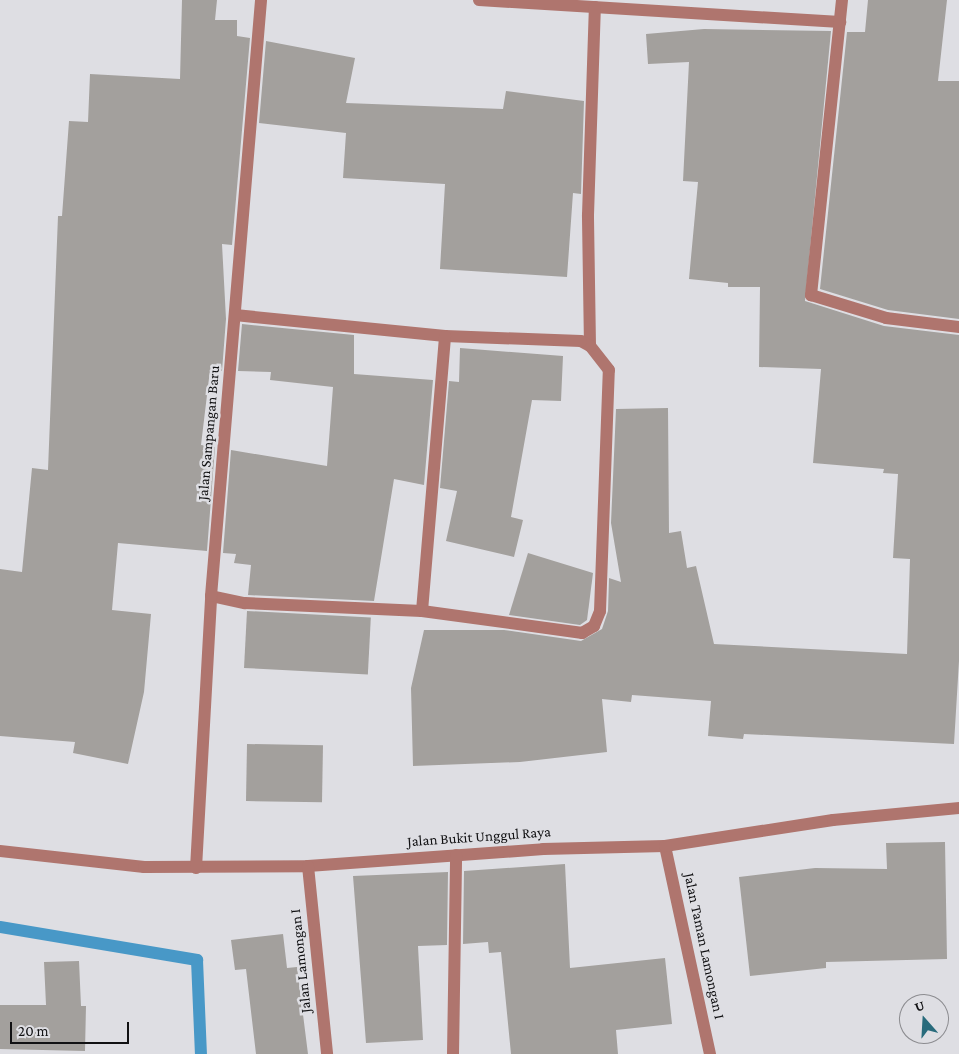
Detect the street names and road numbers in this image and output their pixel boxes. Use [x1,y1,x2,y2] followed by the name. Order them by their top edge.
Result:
[194,365,224,501] street label: Jalan Sampangan Baru
[407,823,551,851] street label: Jalan Bukit Unggul Raya
[680,871,728,1021] street label: Jalan Taman Lamongan I
[287,908,315,1014] street label: Jalan Lamongan I

